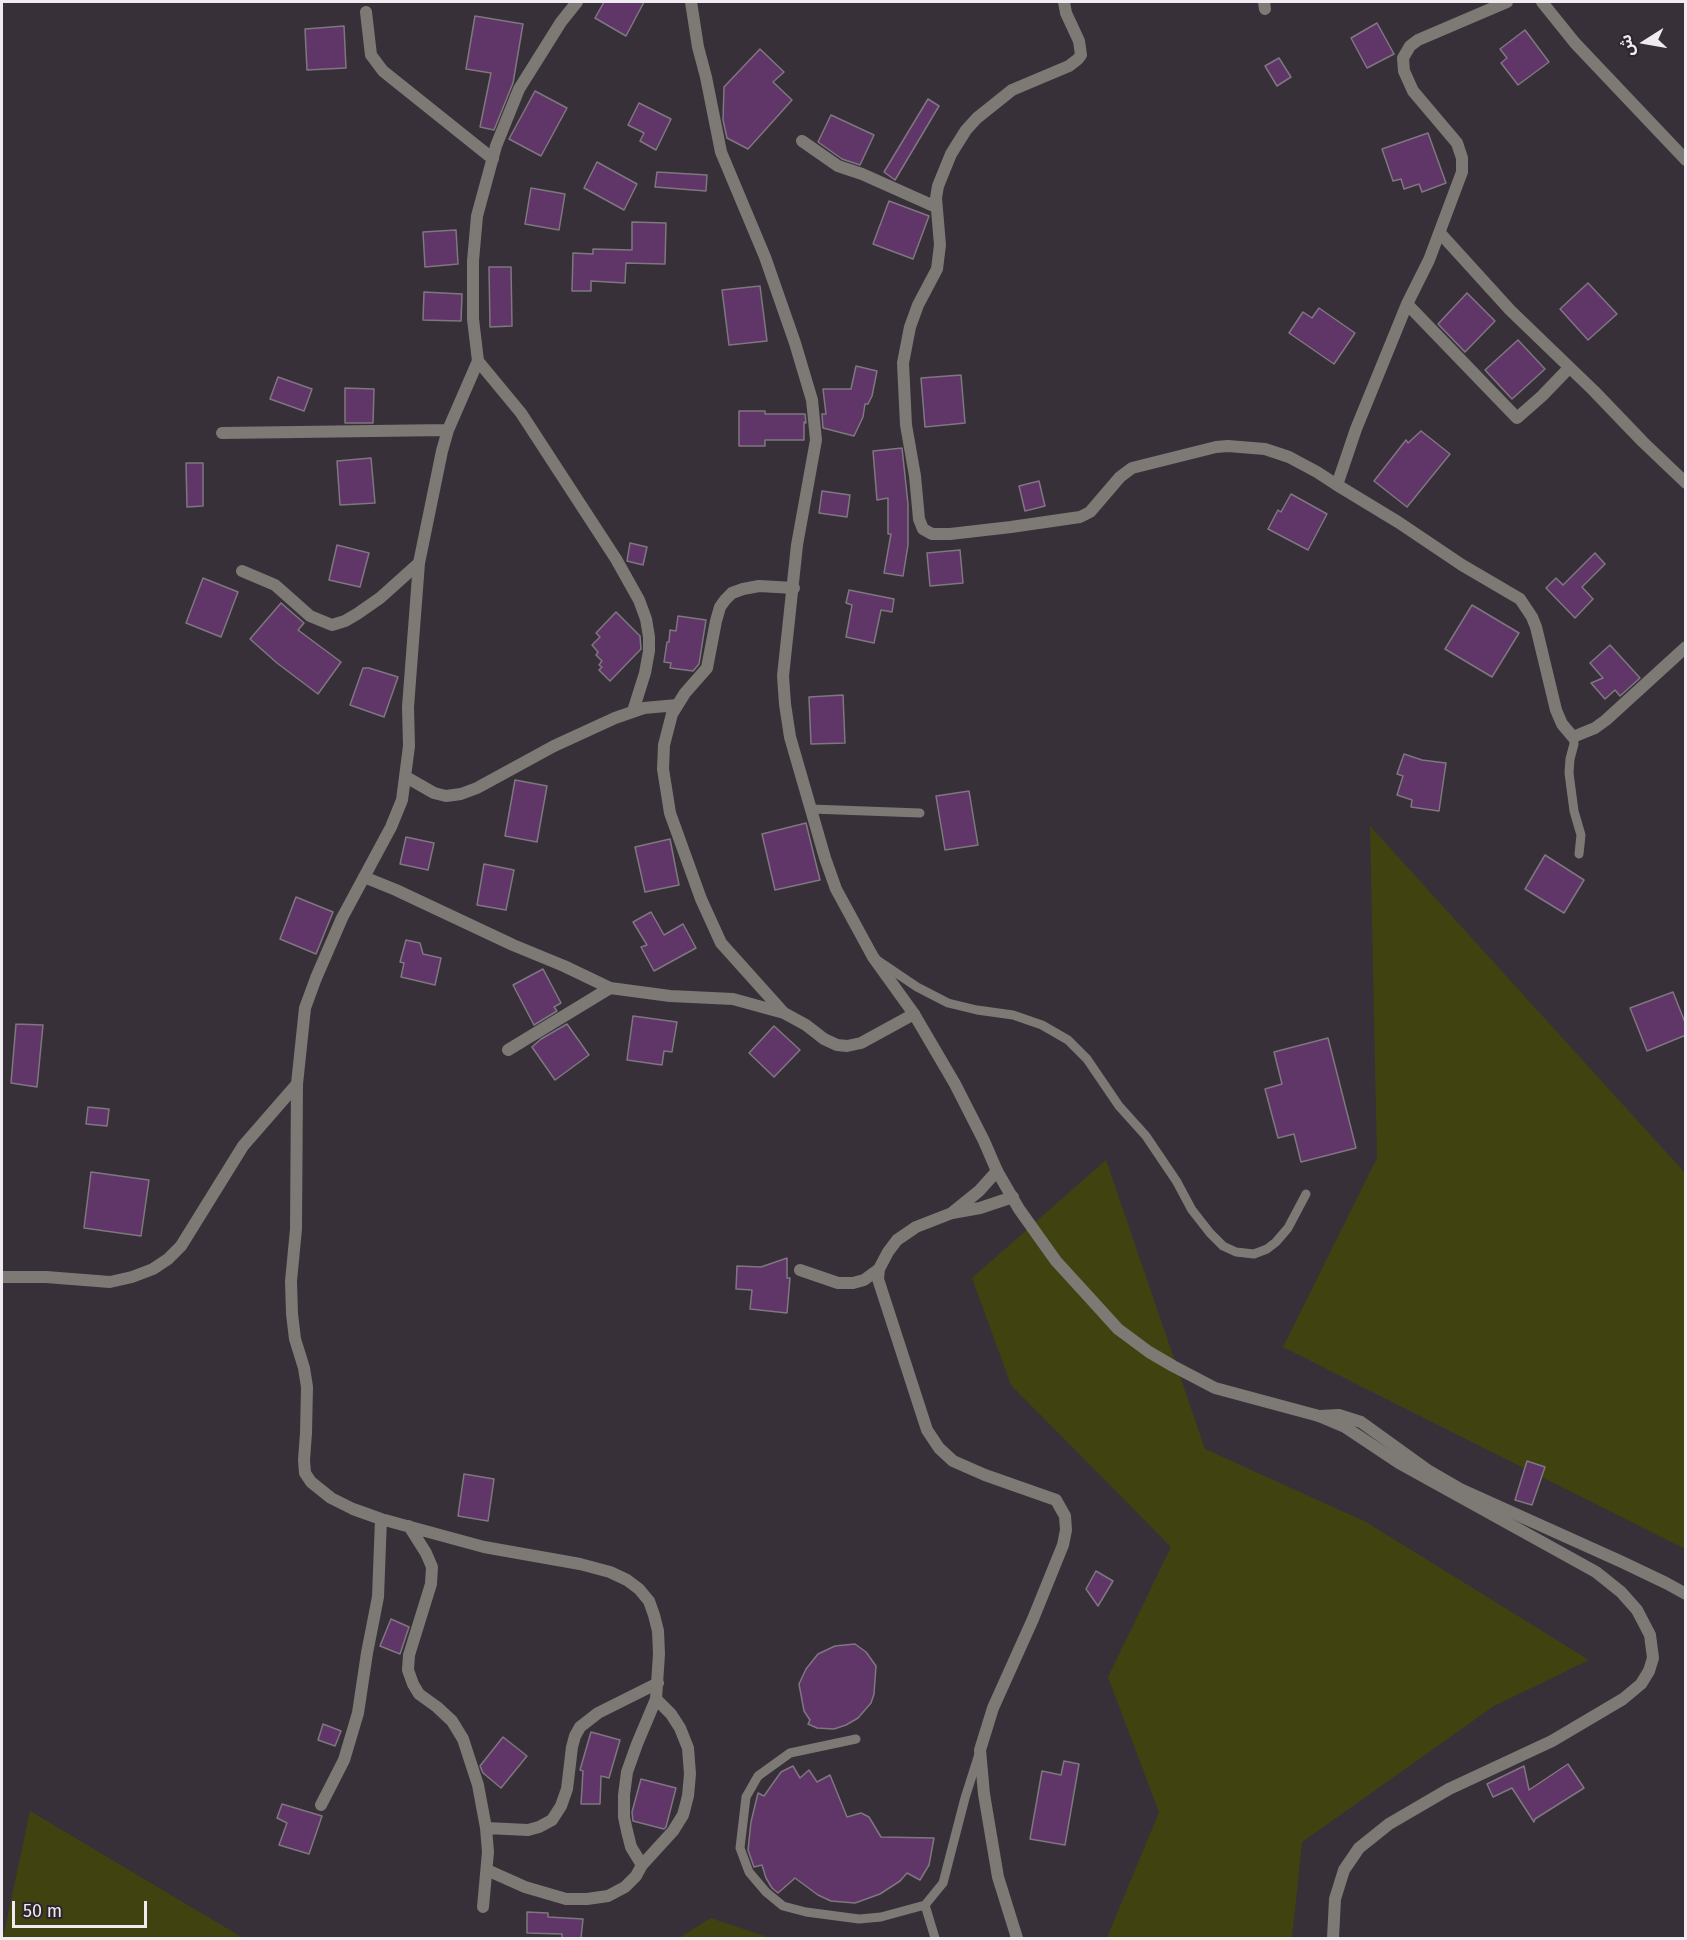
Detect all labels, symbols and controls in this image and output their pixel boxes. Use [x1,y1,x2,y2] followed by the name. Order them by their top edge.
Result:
[1615,12,1675,72] north arrow
[1615,33,1638,58] text: ش
[15,1889,150,1927] scale bar
[23,1900,62,1922] text: 50 m

